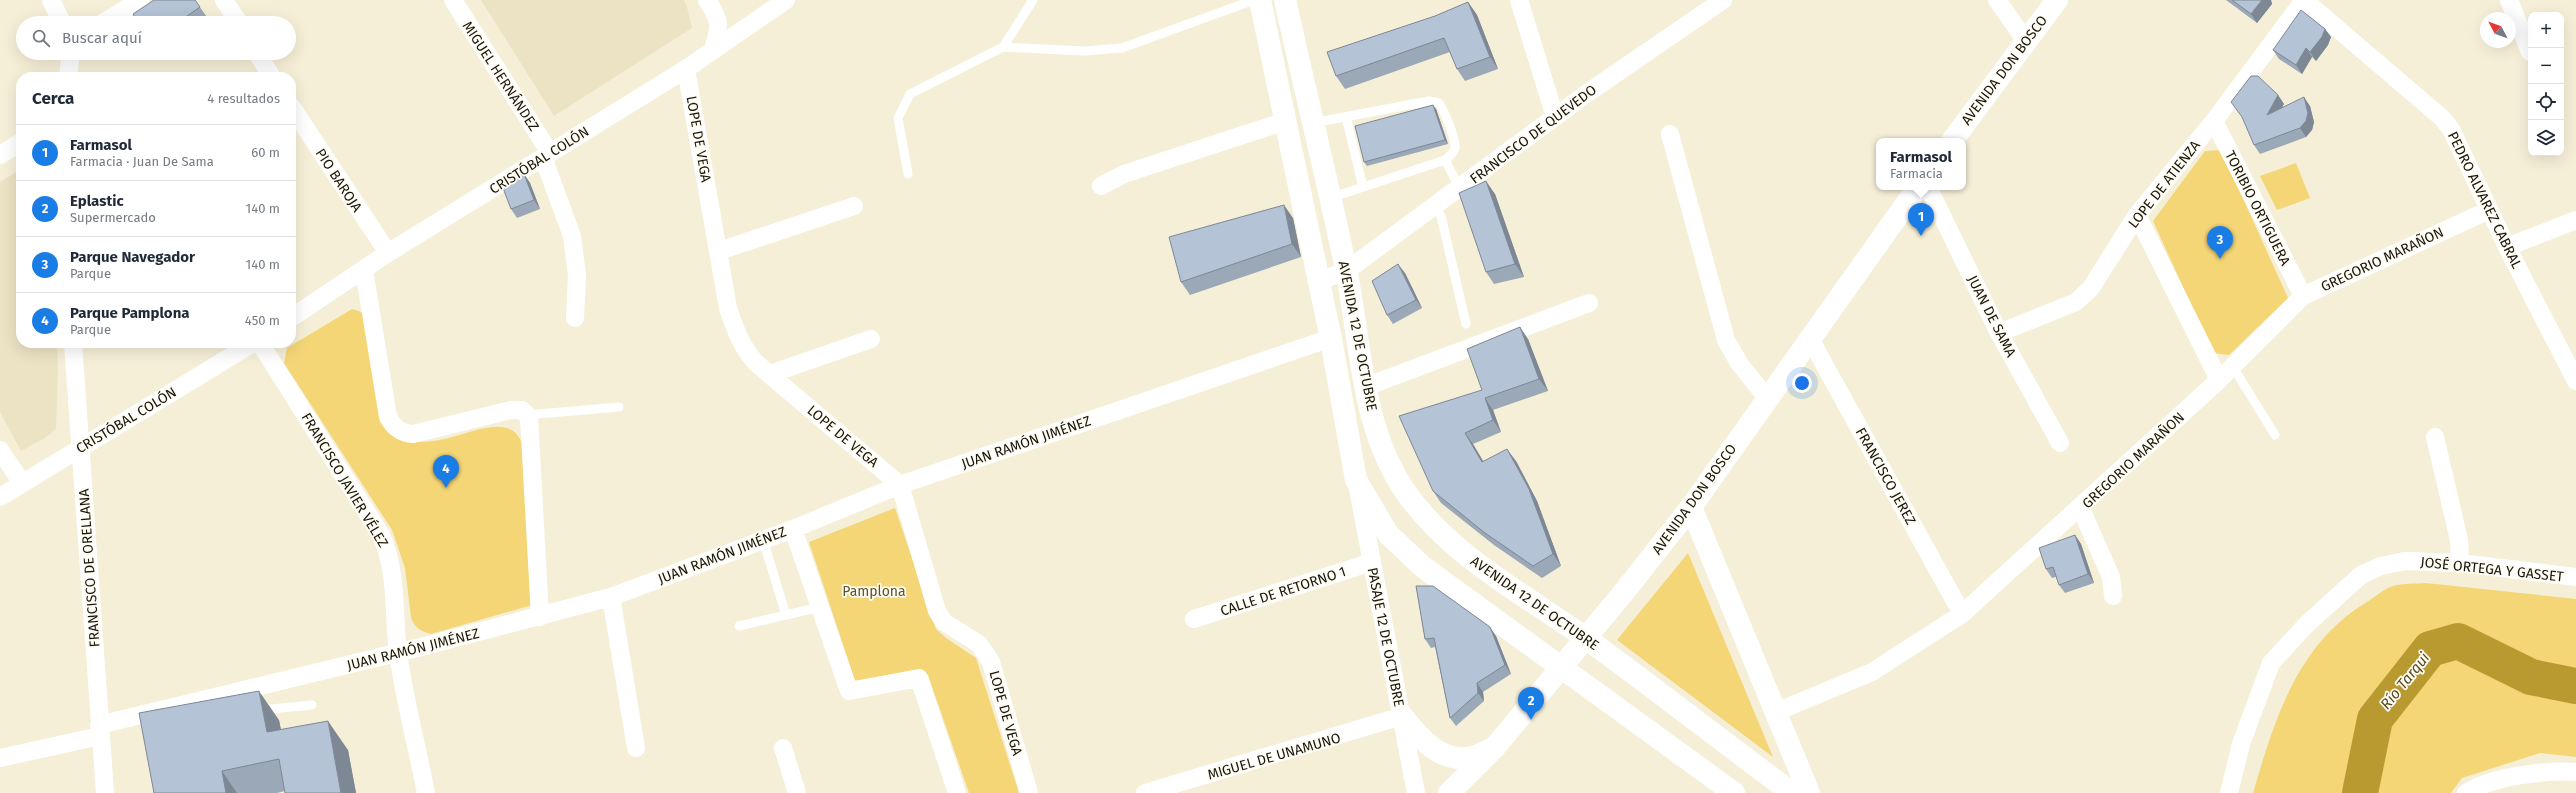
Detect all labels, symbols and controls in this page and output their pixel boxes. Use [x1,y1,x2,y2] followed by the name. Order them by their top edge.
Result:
[1958,12,2051,128] street label: AVENIDA DON BOSCO
[2480,12,2516,48] north arrow
[2528,12,2564,156] map controls
[2528,12,2564,48] button: +
[16,16,296,60] search box
[459,18,543,134] street label: MIGUEL HERNÁNDEZ
[30,27,52,49] icon: search
[62,29,142,47] text: Buscar aquí
[2528,48,2564,84] button: −
[1467,81,1600,188] street label: FRANCISCO DE QUEVEDO
[2528,84,2564,120] button: locate
[32,88,74,109] text: Cerca
[207,91,280,106] text: 4 resultados
[683,95,714,184] street label: LOPE DE VEGA
[2528,120,2564,156] button: layers
[486,122,592,198] street label: CRISTÓBAL COLÓN
[2444,129,2525,272] street label: PEDRO ALVAREZ CABRAL
[70,136,132,154] text: Farmasol
[2125,137,2204,232] street label: LOPE DE ATIENZA
[1876,138,1966,190] popup
[42,145,48,160] text: 1
[251,145,280,160] text: 60 m
[312,145,365,215] street label: PIO BAROJA
[1890,148,1952,166] text: Farmasol
[2221,148,2294,268] street label: TORIBIO ORTIGUERA
[70,154,214,169] text: Farmacia · Juan De Sama
[1890,166,1943,181] text: Farmacia
[70,192,124,210] text: Eplastic
[42,201,48,216] text: 2
[246,201,280,216] text: 140 m
[1908,203,1934,236] pin: 1
[70,210,156,225] text: Supermercado
[2318,224,2446,295] street label: GREGORIO MARAÑON
[2207,226,2233,259] pin: 3
[70,248,195,266] text: Parque Navegador
[42,257,48,272] text: 3
[246,257,280,272] text: 140 m
[1335,260,1380,413] street label: AVENIDA 12 DE OCTUBRE
[70,266,111,281] text: Parque
[1964,273,2019,360] street label: JUAN DE SAMA
[70,304,190,322] text: Parque Pamplona
[41,313,49,328] text: 4
[245,313,280,328] text: 450 m
[70,322,111,337] text: Parque
[1792,373,1812,393] your location
[72,383,180,457] street label: CRISTÓBAL COLÓN
[804,402,882,471] street label: LOPE DE VEGA
[298,409,392,551] street label: FRANCISCO JAVIER VÉLEZ
[2079,409,2188,512] street label: GREGORIO MARAÑON
[959,411,1093,473] street label: JUAN RAMÓN JIMÉNEZ
[1852,425,1919,528] street label: FRANCISCO JEREZ
[1649,441,1740,558] street label: AVENIDA DON BOSCO
[433,455,459,488] pin: 4
[75,488,104,648] street label: FRANCISCO DE ORELLANA
[655,522,789,588] street label: JUAN RAMÓN JIMÉNEZ
[1467,553,1602,654] street label: AVENIDA 12 DE OCTUBRE
[2420,553,2565,586] street label: JOSÉ ORTEGA Y GASSET
[1218,563,1348,620] street label: CALLE DE RETORNO 1
[1364,566,1407,708] street label: PASAJE 12 DE OCTUBRE
[842,583,906,600] park label: Pamplona
[345,624,481,674] street label: JUAN RAMÓN JIMÉNEZ
[2377,649,2433,713] water label: Río Tarqui
[985,669,1026,758] street label: LOPE DE VEGA
[1518,687,1544,720] pin: 2
[1206,729,1343,784] street label: MIGUEL DE UNAMUNO

